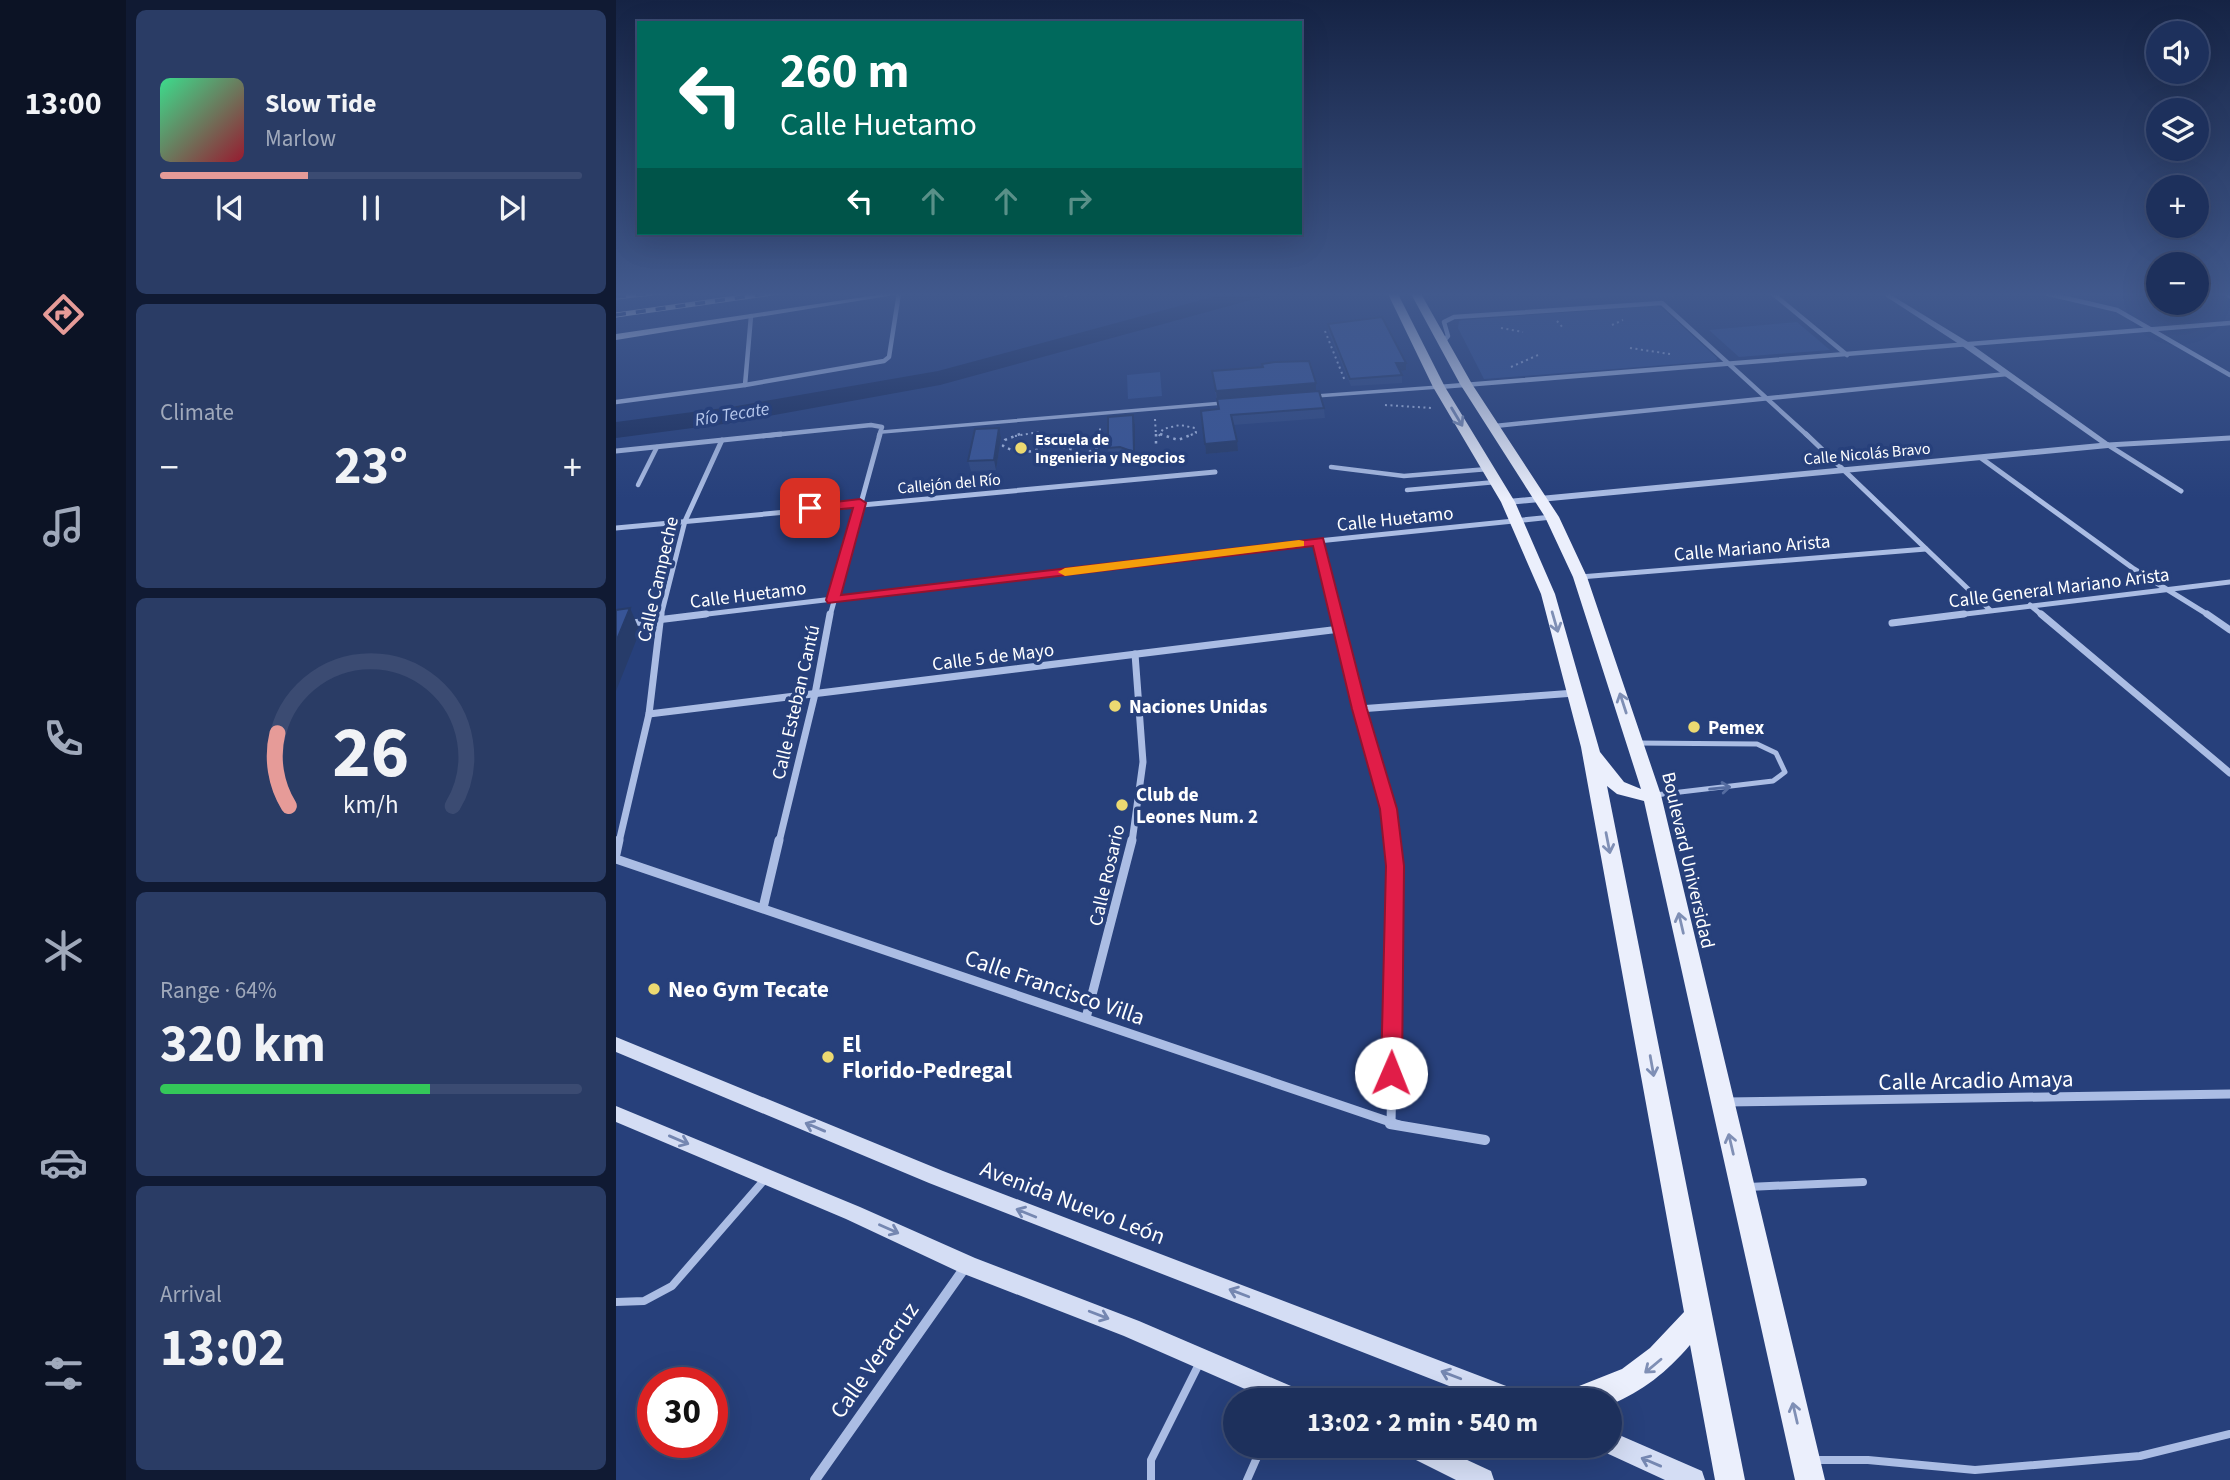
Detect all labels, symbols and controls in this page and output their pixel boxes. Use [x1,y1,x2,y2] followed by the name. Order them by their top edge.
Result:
[2146,21,2209,315] map controls
[2146,21,2209,84] button: sound
[780,37,909,107] text: 260 m
[665,49,756,140] icon: left
[24,81,102,127] text: 13:00
[265,85,376,122] text: Slow Tide
[2146,98,2209,161] button: layers
[780,102,977,148] text: Calle Huetamo
[265,122,336,155] text: Marlow
[2146,175,2209,238] button: +
[841,182,879,220] icon: left
[914,182,952,220] icon: ahead
[987,182,1025,220] icon: ahead
[1060,182,1098,220] icon: right
[211,189,249,227] icon: previous
[352,189,390,227] icon: pause
[493,189,531,227] icon: next
[2146,252,2209,315] button: −
[39,290,88,339] icon: directions
[160,396,234,429] text: Climate
[693,396,771,433] water label: Río Tecate
[1450,407,1464,427] one-way arrow
[1035,429,1185,469] place label: Escuela de Ingenieria y Negocios
[334,430,408,504] text: 23°
[1803,437,1931,470] street label: Calle Nicolás Bravo
[1013,440,1029,456] marker: Escuela de Ingenieria y Negocios
[160,441,179,495] text: −
[563,441,582,495] text: +
[896,469,1002,499] street label: Callejón del Río
[780,478,840,538] pin
[791,489,829,527] icon: arrive
[1336,500,1455,539] street label: Calle Huetamo
[39,502,88,551] icon: music
[631,514,686,645] street label: Calle Campeche
[1673,528,1831,569] street label: Calle Mariano Arista
[1947,562,2171,615] street label: Calle General Mariano Arista
[688,575,808,616] street label: Calle Huetamo
[1550,610,1563,632] one-way arrow
[766,622,827,782] street label: Calle Esteban Cantú
[931,637,1056,678] street label: Calle 5 de Mayo
[1616,692,1629,714] one-way arrow
[1129,694,1267,721] place label: Naciones Unidas
[1107,698,1123,714] marker: Naciones Unidas
[333,701,409,805] text: 26
[39,714,88,763] icon: phone
[1708,715,1765,742] place label: Pemex
[1686,719,1702,735] marker: Pemex
[1654,769,1721,951] street label: Boulevard Universidad
[1708,781,1731,794] one-way arrow
[1136,782,1258,831] place label: Club de Leones Num. 2
[343,787,399,823] text: km/h
[1114,797,1130,813] marker: Club de Leones Num. 2
[1083,822,1132,929] street label: Calle Rosario
[1602,831,1616,854] one-way arrow
[1674,912,1687,935] one-way arrow
[39,926,88,975] icon: climate
[960,941,1149,1034] street label: Calle Francisco Villa
[668,973,829,1006] place label: Neo Gym Tecate
[160,974,277,1007] text: Range · 64%
[646,981,662,997] marker: Neo Gym Tecate
[160,1008,326,1082] text: 320 km
[842,1028,1012,1087] place label: El Florido-Pedregal
[1354,1036,1428,1110] position arrow
[820,1049,836,1065] marker: El Florido-Pedregal
[1645,1054,1659,1077] one-way arrow
[1878,1062,2074,1099] street label: Calle Arcadio Amaya
[805,1120,827,1133] one-way arrow
[1724,1133,1738,1156] one-way arrow
[668,1135,689,1148] one-way arrow
[39,1138,88,1187] icon: car
[976,1152,1170,1253] street label: Avenida Nuevo León
[1015,1205,1037,1218] one-way arrow
[877,1223,899,1236] one-way arrow
[160,1278,222,1311] text: Arrival
[1228,1286,1250,1298] one-way arrow
[822,1295,927,1425] street label: Calle Veracruz
[1087,1310,1109,1323] one-way arrow
[160,1312,285,1386] text: 13:02
[39,1349,88,1398] icon: filters
[1644,1358,1662,1374] one-way arrow
[637,1367,728,1458] speed limit sign: 30
[1440,1368,1462,1381] one-way arrow
[1788,1402,1802,1425] one-way arrow
[1307,1404,1538,1441] text: 13:02 · 2 min · 540 m
[1641,1455,1663,1468] one-way arrow

